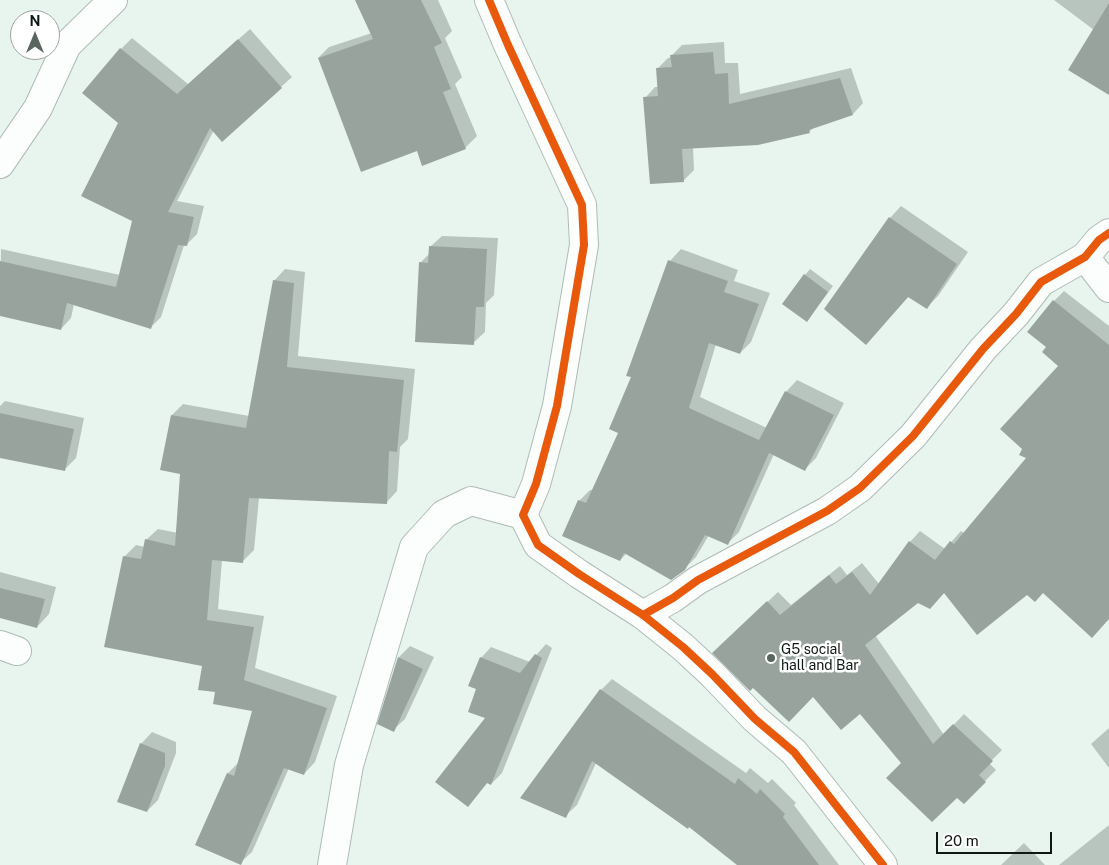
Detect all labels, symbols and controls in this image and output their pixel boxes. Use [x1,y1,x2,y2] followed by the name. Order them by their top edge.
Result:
[10,10,60,60] north arrow
[30,13,40,29] text: N
[781,642,859,674] place label: G5 social hall and Bar
[765,652,777,664] marker: G5 social hall and Bar
[939,822,1055,854] scale bar
[944,832,979,849] text: 20 m

